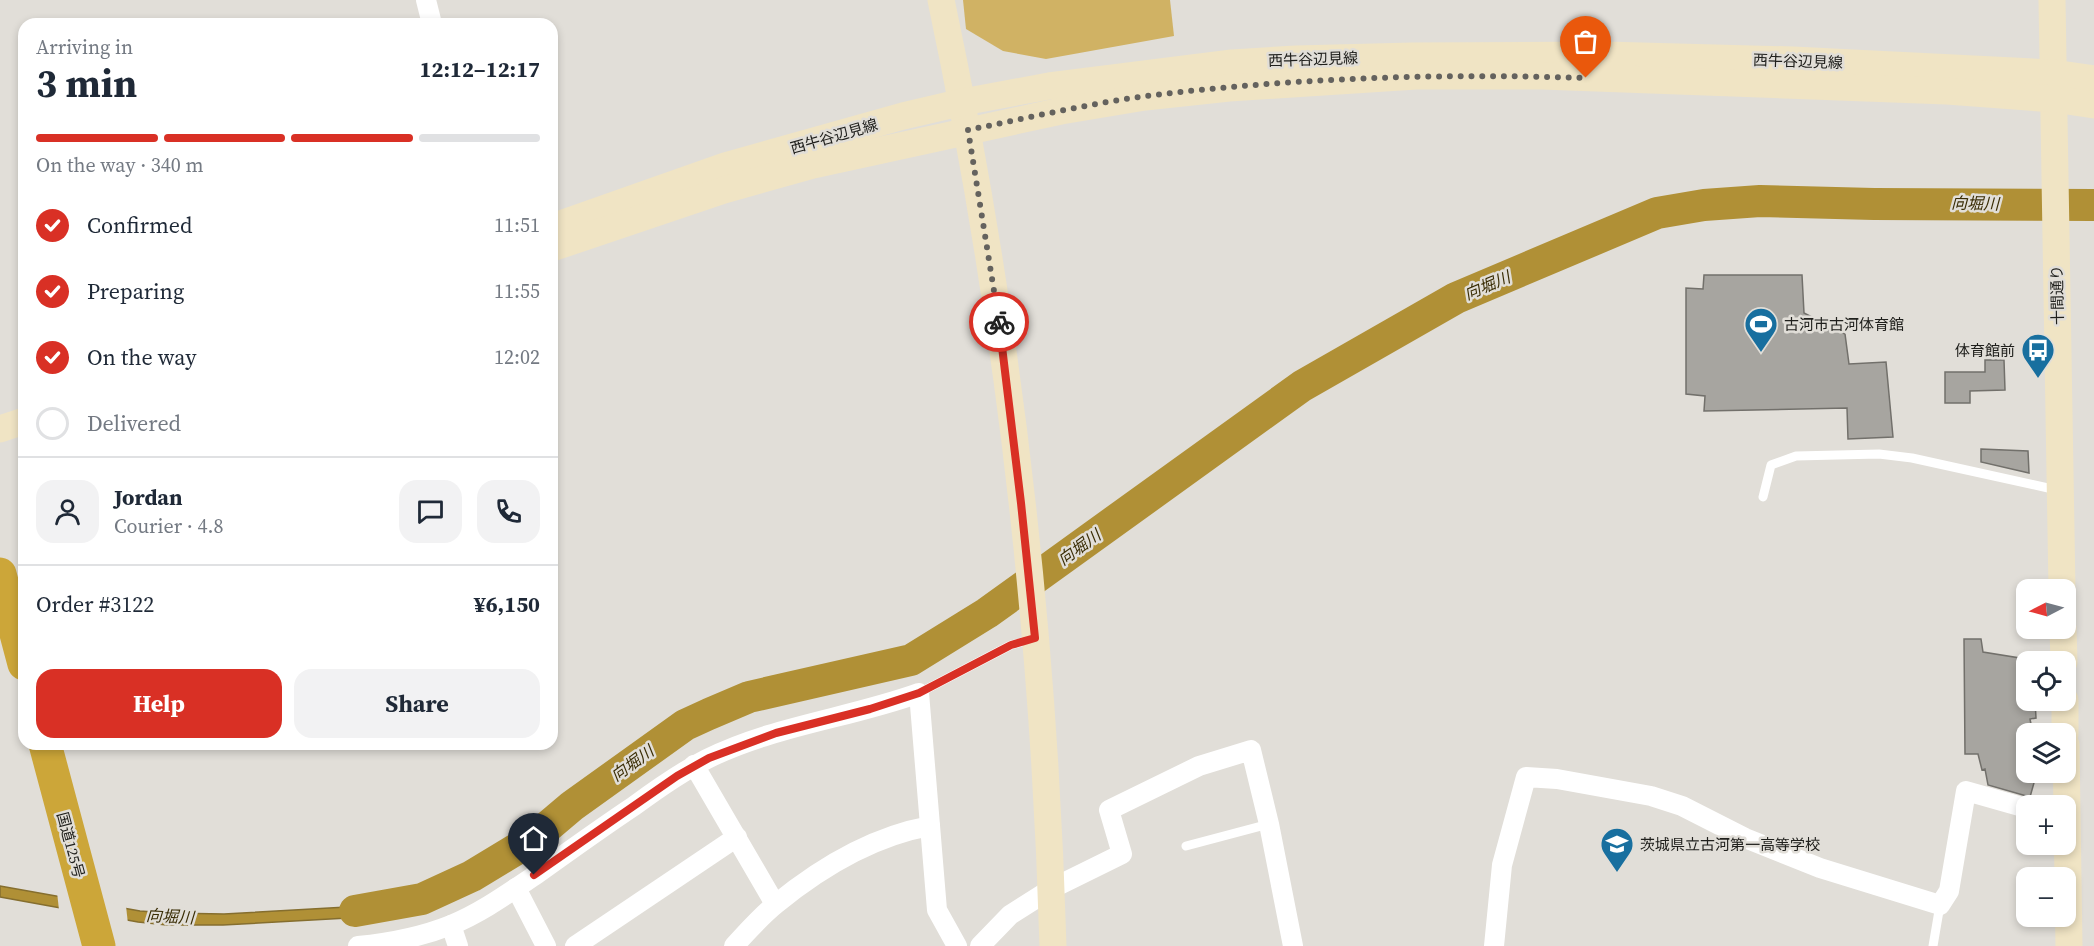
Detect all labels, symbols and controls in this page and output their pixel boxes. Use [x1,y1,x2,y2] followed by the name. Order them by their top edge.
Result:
[1560,16,1611,78] pin
[1569,25,1602,58] icon: bag
[36,33,133,61] text: Arriving in
[1268,47,1358,71] street label: 西牛谷辺見線
[1753,49,1843,73] street label: 西牛谷辺見線
[420,54,540,84] text: 12:12–12:17
[36,57,137,110] text: 3 min
[788,114,880,158] street label: 西牛谷辺見線
[36,151,203,179] text: On the way · 340 m
[1951,192,2001,214] water label: 向堀川
[36,209,69,242] icon: check
[87,210,192,240] text: Confirmed
[494,211,540,239] text: 11:51
[1461,265,1515,305] water label: 向堀川
[2046,265,2068,325] street label: 十間通り
[36,275,69,308] icon: check
[87,276,184,306] text: Preparing
[494,277,540,305] text: 11:55
[969,292,1029,352] courier
[983,306,1016,339] icon: bike
[1743,306,1779,353] sports icon: 古河市古河体育館
[1784,314,1904,335] place label: 古河市古河体育館
[2020,332,2056,379] bus stop icon: 体育館前
[1955,340,2015,361] place label: 体育館前
[36,341,69,374] icon: check
[87,342,196,372] text: On the way
[494,343,540,371] text: 12:02
[87,408,181,438] text: Delivered
[36,480,99,543] button: person
[399,480,462,543] button: chat
[477,480,540,543] button: phone
[114,482,182,512] text: Jordan
[114,512,223,540] text: Courier · 4.8
[1053,523,1106,570] water label: 向堀川
[2016,579,2076,639] north arrow
[2016,579,2076,927] map controls
[36,589,154,619] text: Order #3122
[474,589,540,619] text: ¥6,150
[2016,651,2076,711] button: locate
[36,669,282,738] button: Help
[294,669,540,738] button: Share
[2016,723,2076,783] button: layers
[606,739,659,786] water label: 向堀川
[2016,795,2076,855] button: +
[52,810,90,880] street label: 国道125号
[508,813,559,875] pin
[517,822,550,855] icon: home
[1599,826,1635,873] school or university icon: 茨城県立古河第一高等学校
[1640,834,1820,855] place label: 茨城県立古河第一高等学校
[2016,867,2076,927] button: −
[145,904,197,928] water label: 向堀川

